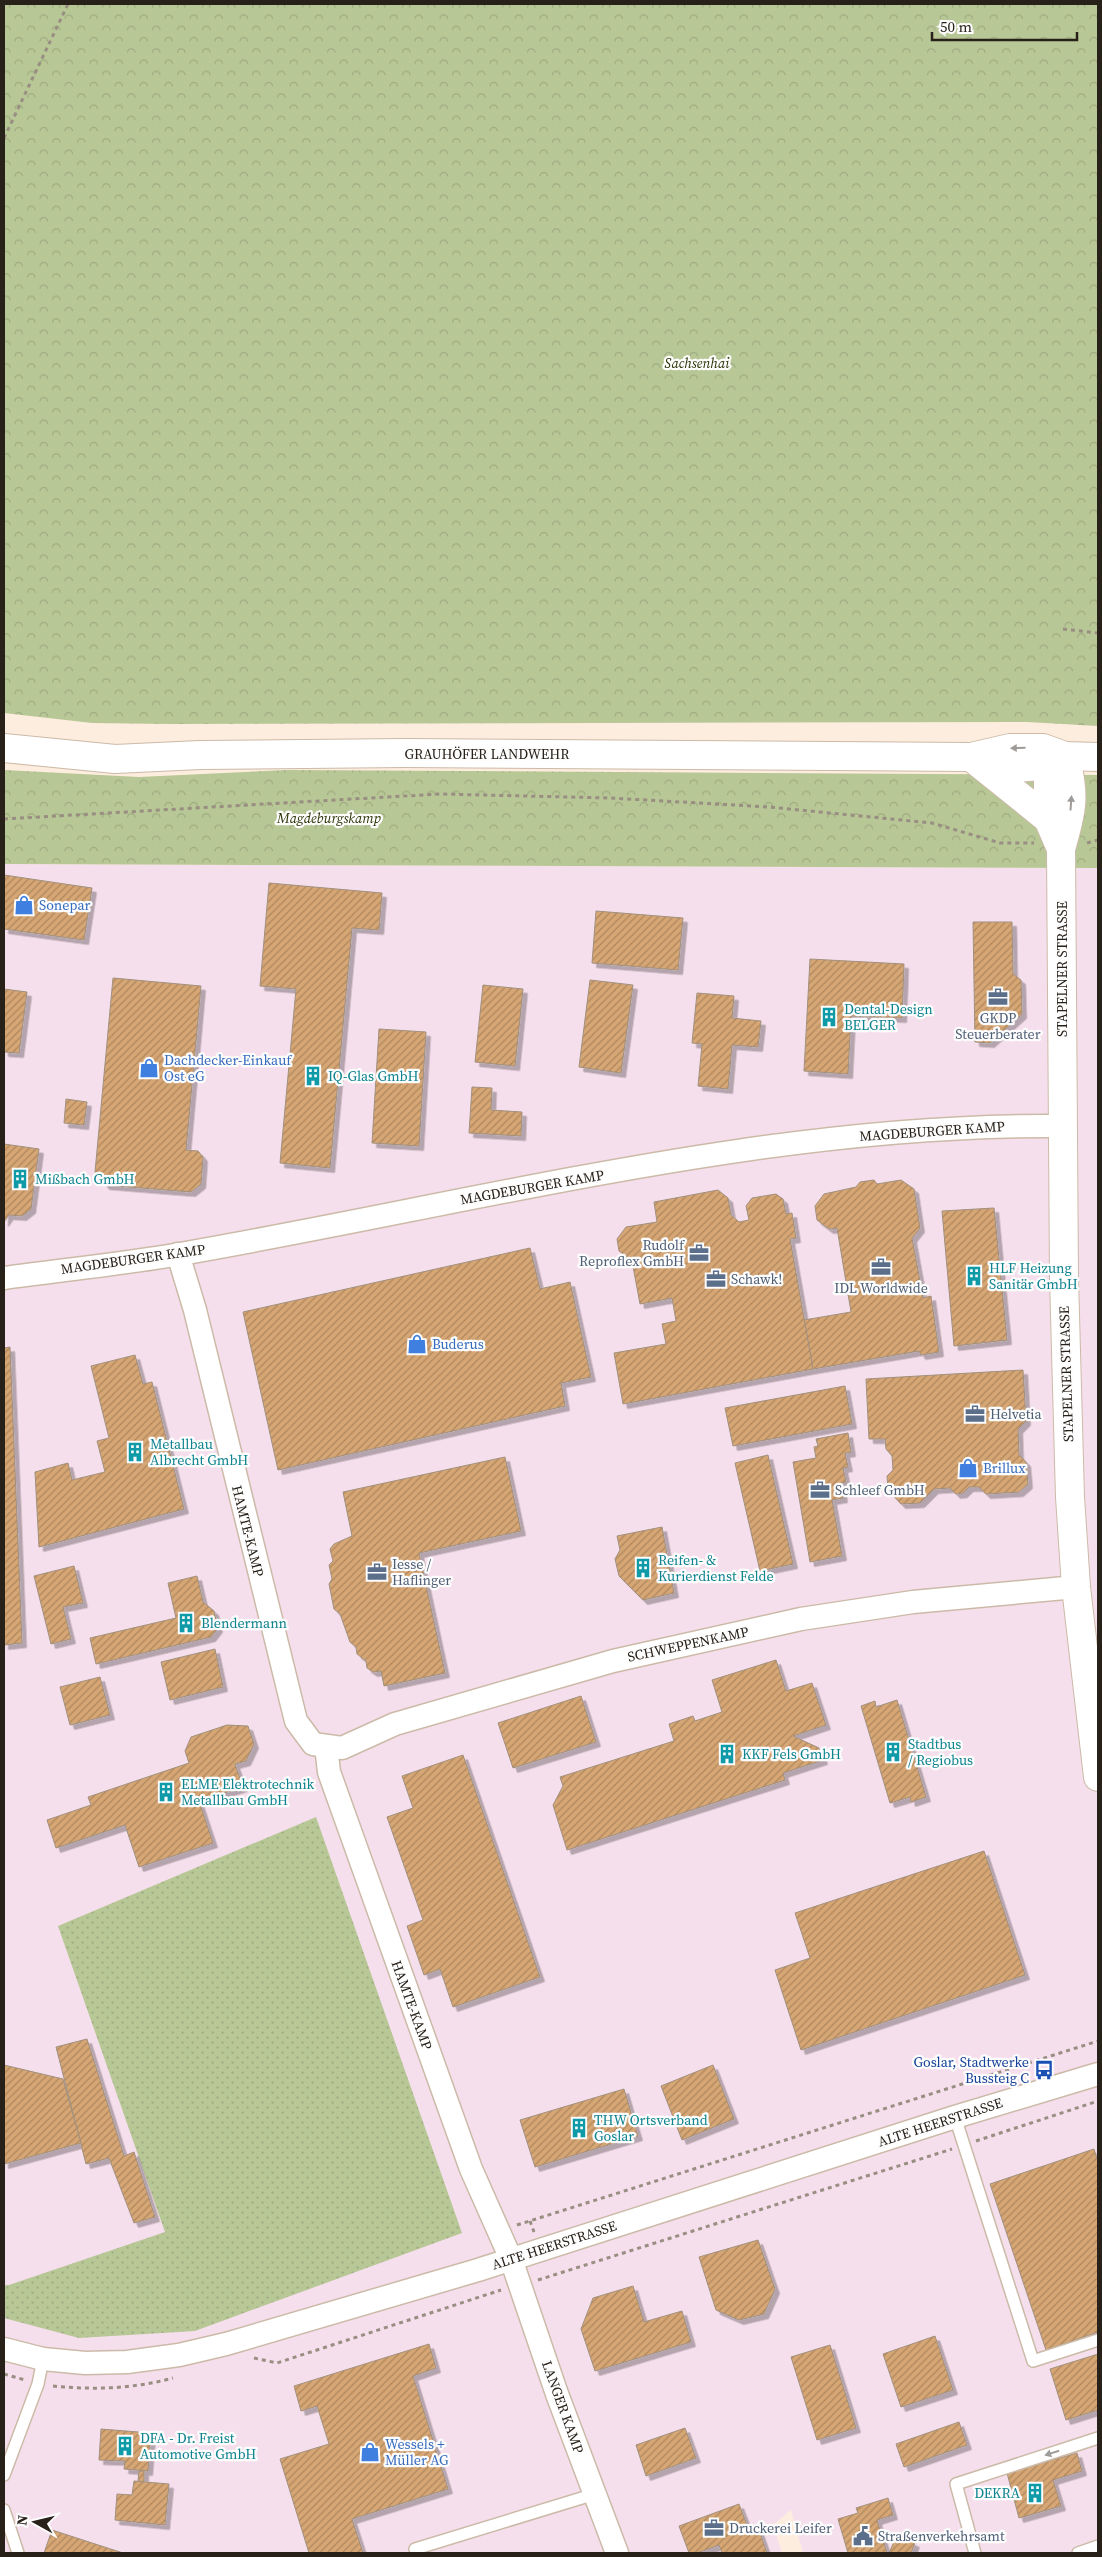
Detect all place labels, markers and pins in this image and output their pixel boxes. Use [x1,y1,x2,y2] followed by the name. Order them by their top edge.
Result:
[13,894,35,916] shop icon: Sonepar
[39,895,91,915] place label: Sonepar
[987,986,1009,1008] office icon: GKDP Steuerberater
[844,999,933,1035] place label: Dental-Design BELGER
[818,1006,840,1028] building icon: Dental-Design BELGER
[955,1008,1041,1044] place label: GKDP Steuerberater
[164,1050,292,1086] place label: Dachdecker-Einkauf Ost eG
[138,1057,160,1079] shop icon: Dachdecker-Einkauf Ost eG
[302,1065,324,1087] building icon: IQ-Glas GmbH
[328,1066,418,1086] place label: IQ-Glas GmbH
[9,1168,31,1190] building icon: Mißbach GmbH
[35,1169,135,1189] place label: Mißbach GmbH
[579,1235,685,1271] place label: Rudolf Reproflex GmbH
[688,1242,710,1264] office icon: Rudolf Reproflex GmbH
[870,1256,892,1278] office icon: IDL Worldwide
[989,1258,1078,1294] place label: HLF Heizung Sanitär GmbH
[963,1265,985,1287] building icon: HLF Heizung Sanitär GmbH
[705,1268,727,1290] office icon: Schawk!
[731,1269,782,1289] place label: Schawk!
[834,1278,928,1298] place label: IDL Worldwide
[406,1333,428,1355] shop icon: Buderus
[432,1334,484,1354] place label: Buderus
[964,1403,986,1425] office icon: Helvetia
[990,1404,1042,1424] place label: Helvetia
[150,1434,248,1470] place label: Metallbau Albrecht GmbH
[124,1441,146,1463] building icon: Metallbau Albrecht GmbH
[957,1457,979,1479] shop icon: Brillux
[983,1458,1026,1478] place label: Brillux
[809,1479,831,1501] office icon: Schleef GmbH
[835,1480,925,1500] place label: Schleef GmbH
[658,1550,774,1586] place label: Reifen- & Kurierdienst Felde
[392,1554,451,1590] place label: Iesse / Haflinger
[632,1557,654,1579] building icon: Reifen- & Kurierdienst Felde
[366,1561,388,1583] office icon: Iesse / Haflinger
[175,1612,197,1634] building icon: Blendermann
[201,1613,288,1633] place label: Blendermann
[908,1734,973,1770] place label: Stadtbus / Regiobus
[882,1741,904,1763] building icon: Stadtbus / Regiobus
[716,1743,738,1765] building icon: KKF Fels GmbH
[742,1744,841,1764] place label: KKF Fels GmbH
[181,1774,315,1810] place label: ELME Elektrotechnik Metallbau GmbH
[155,1781,177,1803] building icon: ELME Elektrotechnik Metallbau GmbH
[913,2052,1029,2088] place label: Goslar, Stadtwerke Bussteig C
[1033,2059,1055,2081] bus stop icon: Goslar, Stadtwerke Bussteig C
[594,2110,708,2146] place label: THW Ortsverband Goslar
[568,2117,590,2139] building icon: THW Ortsverband Goslar
[140,2428,256,2464] place label: DFA - Dr. Freist Automotive GmbH
[385,2434,449,2470] place label: Wessels + Müller AG
[114,2435,136,2457] building icon: DFA - Dr. Freist Automotive GmbH
[359,2441,381,2463] shop icon: Wessels + Müller AG
[1024,2482,1046,2504] building icon: DEKRA
[974,2483,1021,2503] place label: DEKRA
[703,2517,725,2539] office icon: Druckerei Leifer
[729,2518,832,2538] place label: Druckerei Leifer
[852,2525,874,2547] public building icon: Straßenverkehrsamt
[878,2526,1005,2546] place label: Straßenverkehrsamt

